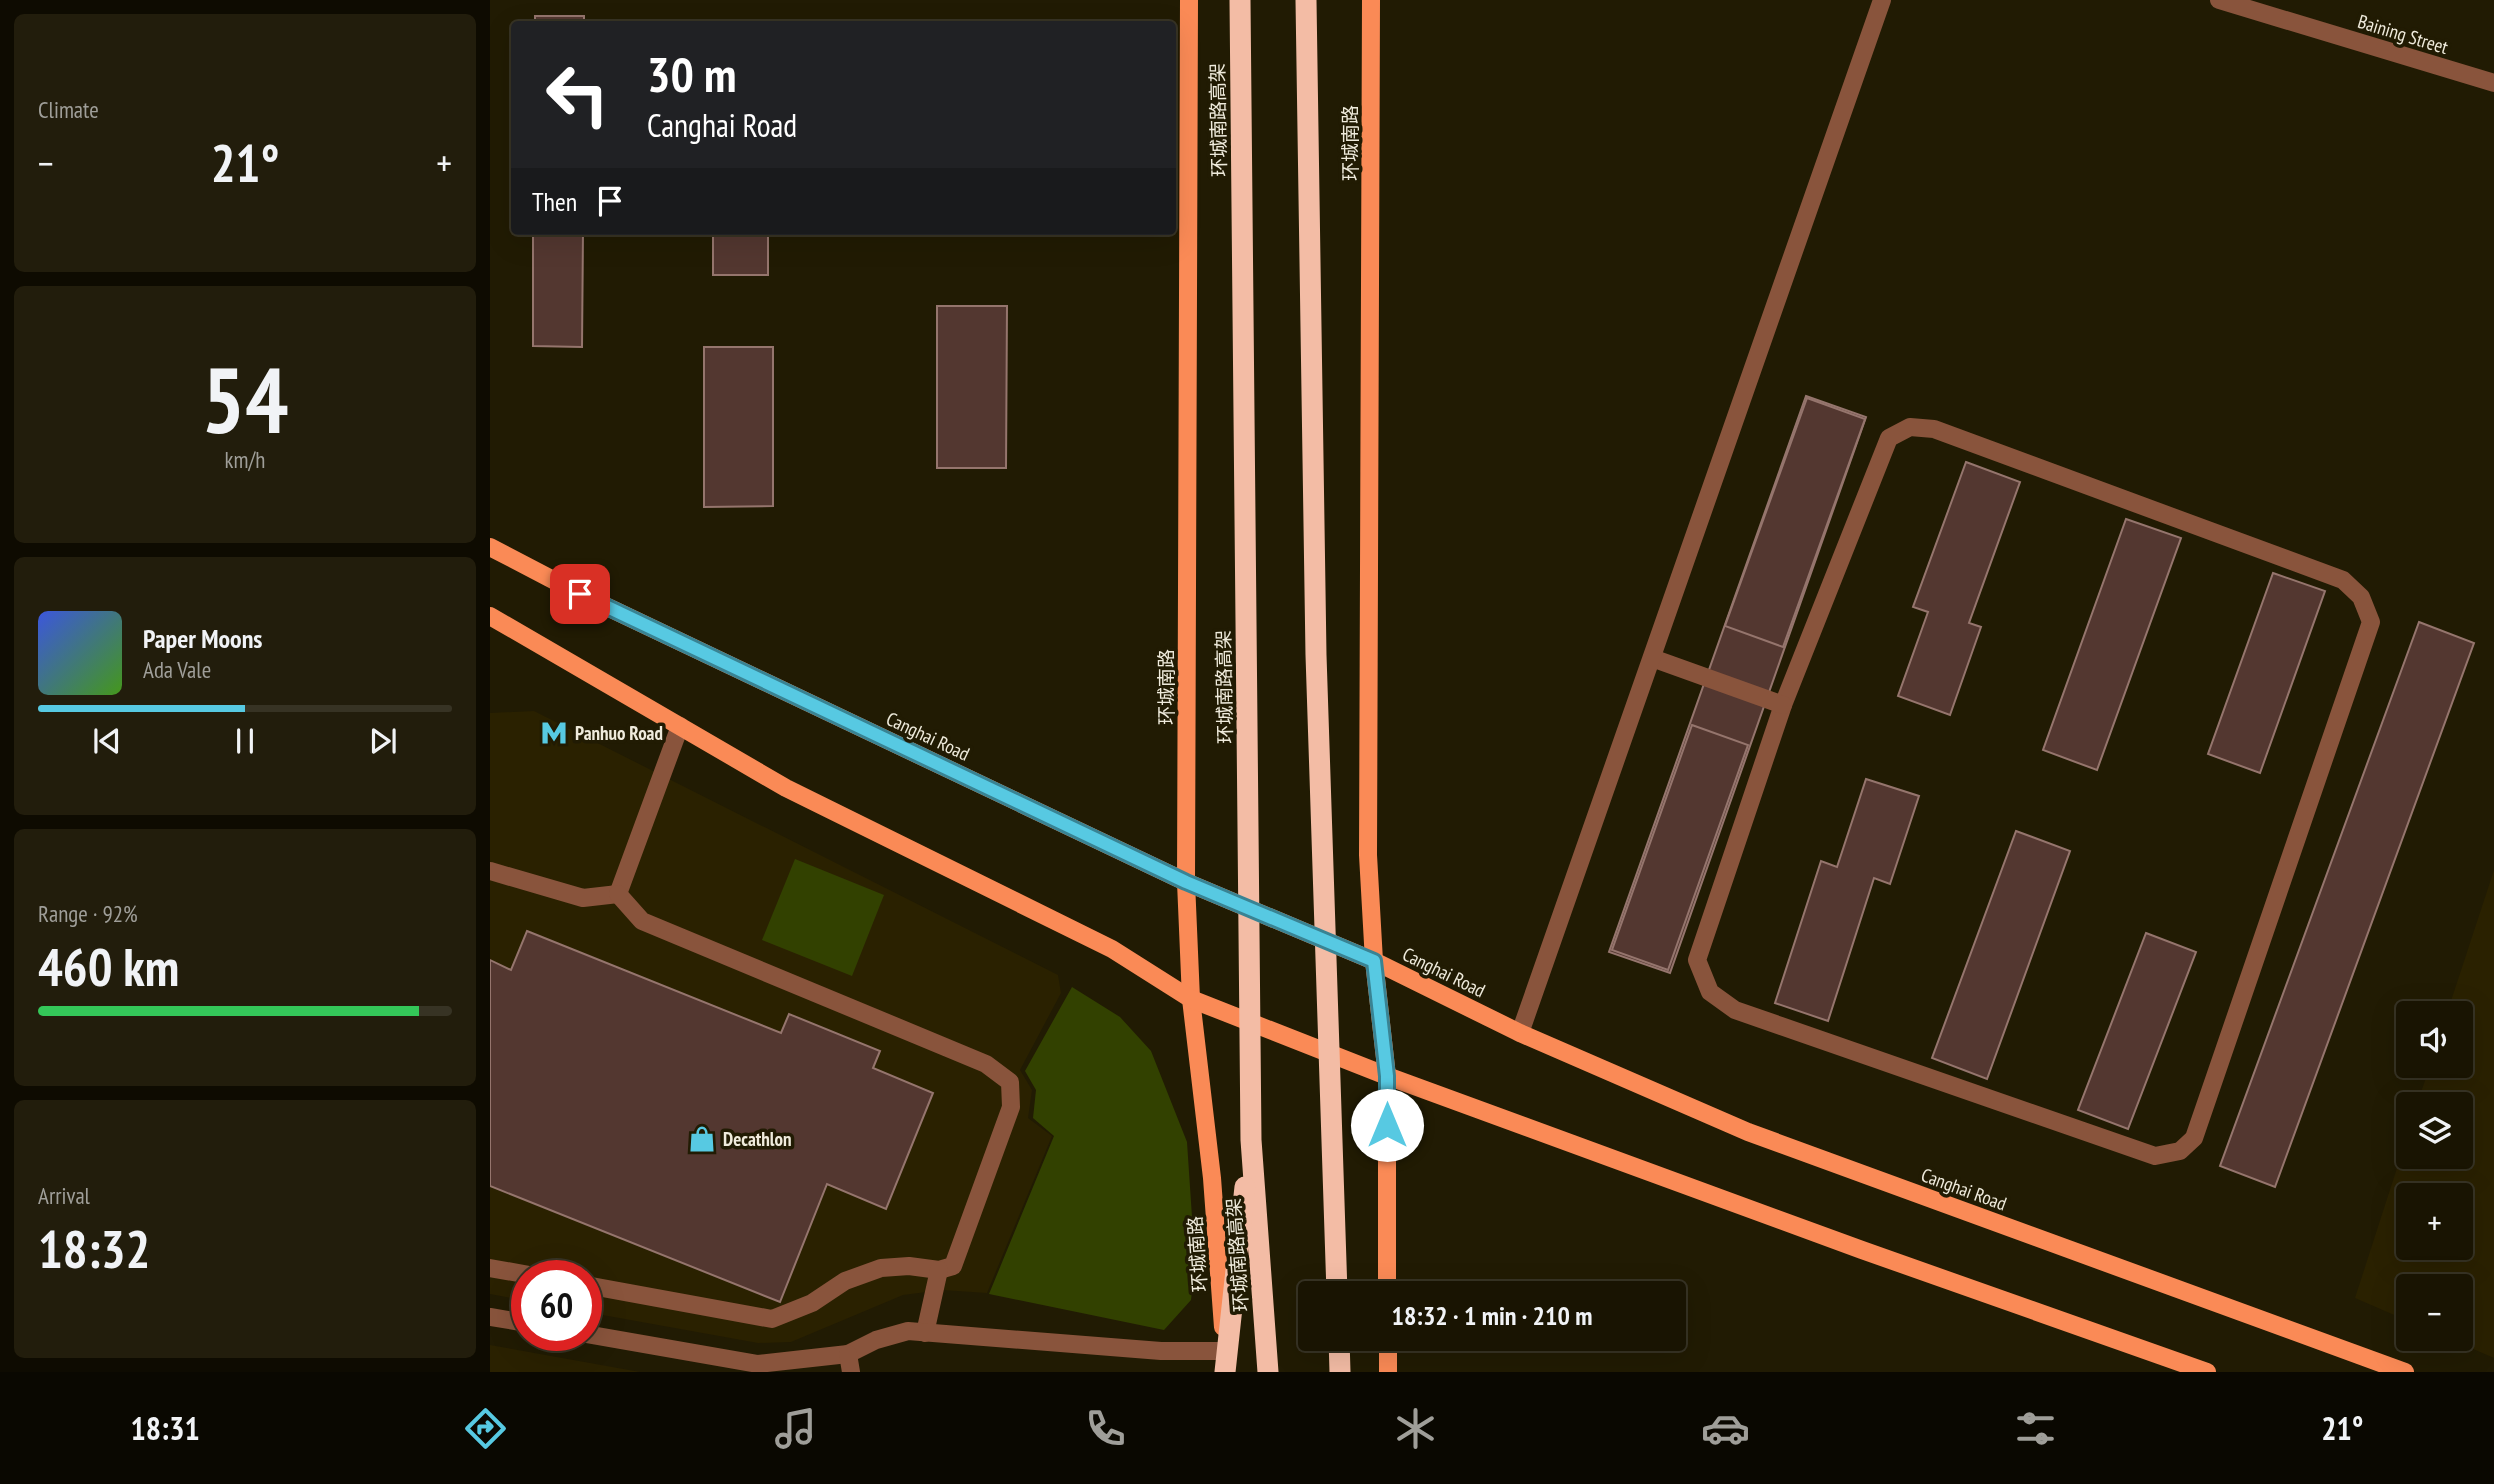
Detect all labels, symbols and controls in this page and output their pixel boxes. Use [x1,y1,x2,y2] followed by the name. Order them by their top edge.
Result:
[2355,9,2452,59] street label: Baining Street
[647,42,736,106] text: 30 m
[532,49,623,140] icon: left
[1205,63,1231,177] street label: 环城南路高架
[38,95,99,124] text: Climate
[647,104,797,146] text: Canghai Road
[1338,105,1362,181] street label: 环城南路
[211,129,279,196] text: 21°
[38,138,54,187] text: −
[436,138,452,187] text: +
[591,182,629,220] icon: arrive
[532,185,577,218] text: Then
[202,340,289,458] text: 54
[225,445,265,474] text: km/h
[550,564,610,624] pin
[561,575,599,613] icon: arrive
[143,622,262,655] text: Paper Moons
[1211,630,1237,744] street label: 环城南路高架
[1154,649,1178,725] street label: 环城南路
[143,655,211,684] text: Ada Vale
[883,706,973,766] street label: Canghai Road
[539,718,569,748] metro station icon: Panhuo Road
[575,721,663,745] place label: Panhuo Road
[88,722,126,760] icon: previous
[226,722,264,760] icon: pause
[364,722,402,760] icon: next
[38,899,138,928] text: Range · 92%
[38,933,179,1000] text: 460 km
[1399,942,1489,1002] street label: Canghai Road
[2396,1001,2473,1351] map controls
[2396,1001,2473,1078] button: sound
[1350,1088,1424,1162] position arrow
[2396,1092,2473,1169] button: layers
[687,1124,717,1154] shop icon: Decathlon
[723,1127,791,1151] place label: Decathlon
[1918,1162,2010,1216] street label: Canghai Road
[38,1181,90,1210] text: Arrival
[2396,1183,2473,1260] button: +
[1221,1197,1253,1313] street label: 环城南路高架
[38,1215,150,1282] text: 18:32
[1182,1215,1212,1293] street label: 环城南路
[511,1260,602,1351] speed limit sign: 60
[2396,1274,2473,1351] button: −
[1392,1299,1592,1332] text: 18:32 · 1 min · 210 m
[461,1404,510,1453] icon: directions
[771,1404,820,1453] icon: music
[1081,1404,1130,1453] icon: phone
[1391,1404,1440,1453] icon: climate
[1701,1404,1750,1453] icon: car
[2011,1404,2060,1453] icon: filters
[131,1407,200,1449] text: 18:31
[2321,1407,2363,1449] text: 21°

